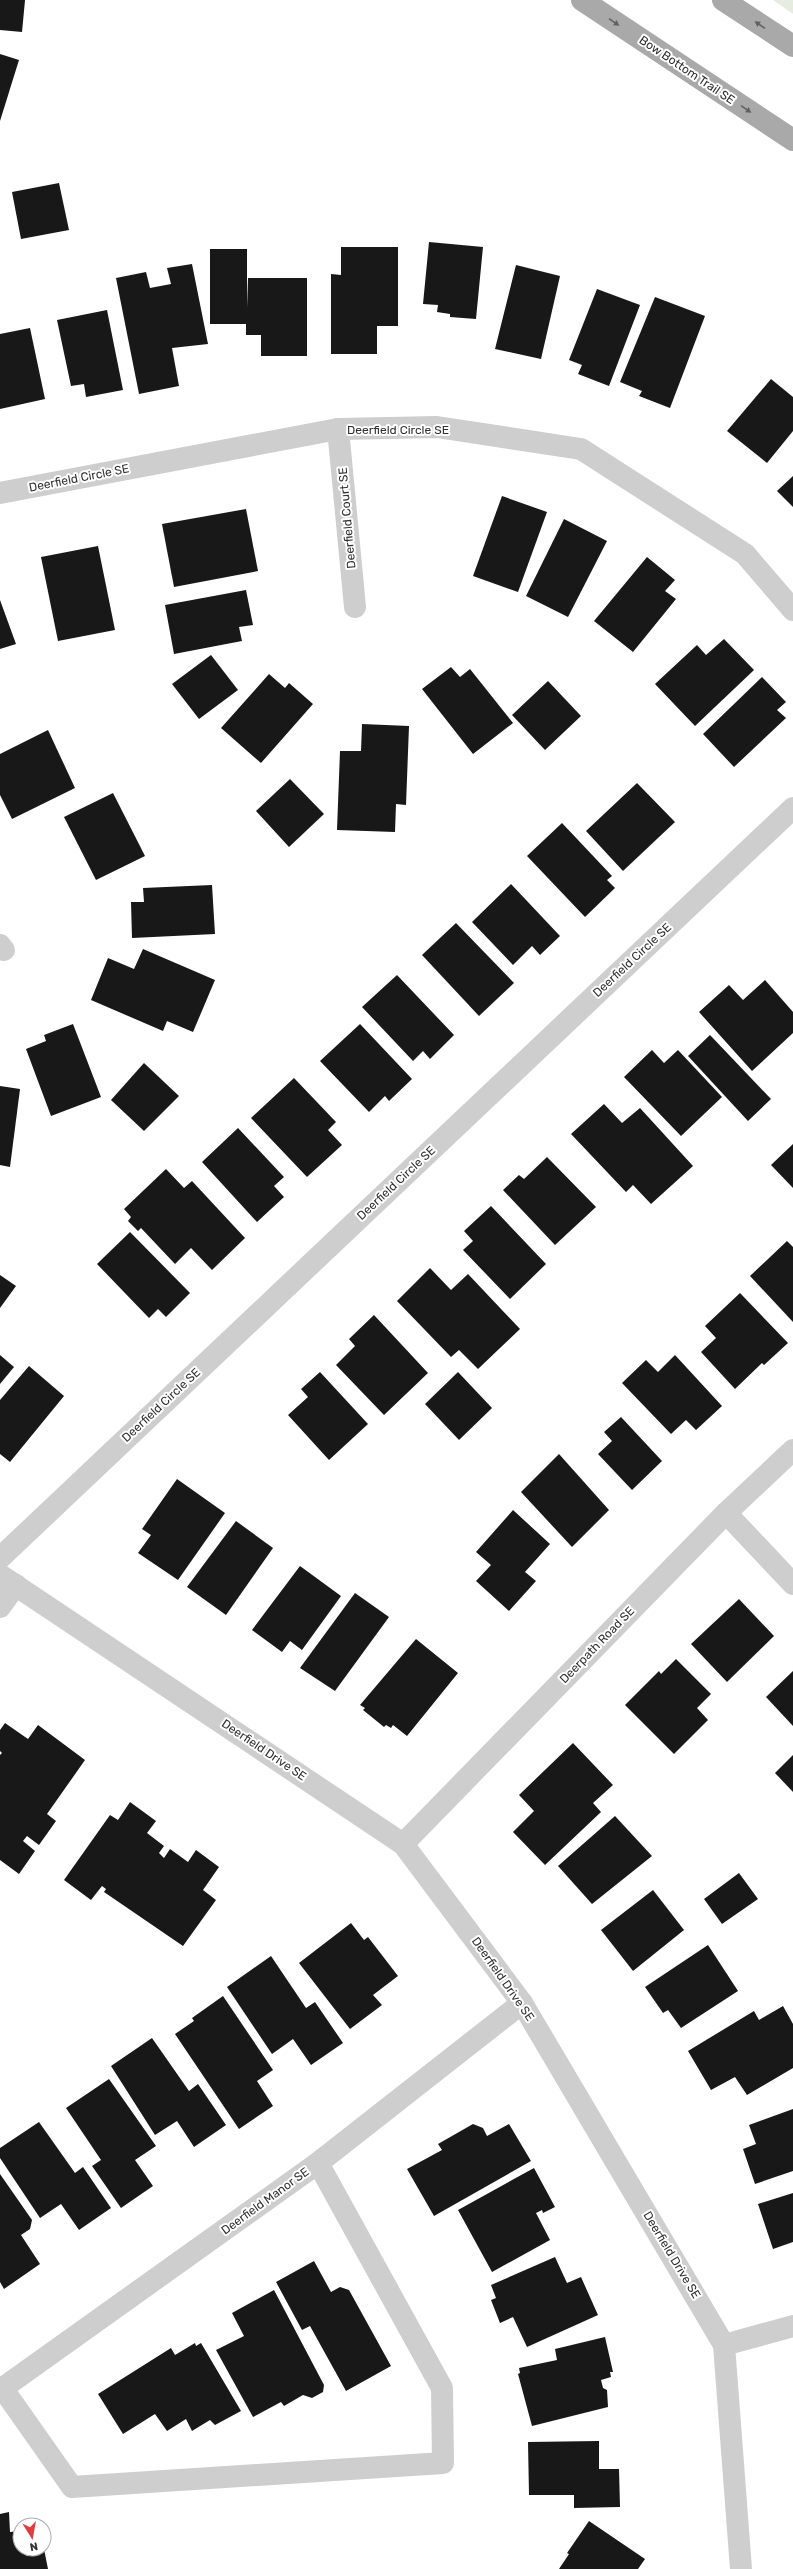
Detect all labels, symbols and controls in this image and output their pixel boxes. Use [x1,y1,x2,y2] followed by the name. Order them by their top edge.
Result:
[609,18,620,25] one-way arrow
[755,21,766,29] one-way arrow
[637,33,737,107] street label: Bow Bottom Trail SE
[741,105,751,113] one-way arrow
[347,423,449,437] street label: Deerfield Circle SE
[28,461,130,495] street label: Deerfield Circle SE
[336,467,358,569] street label: Deerfield Court SE
[590,920,674,1000] street label: Deerfield Circle SE
[354,1143,438,1223] street label: Deerfield Circle SE
[119,1365,203,1445] street label: Deerfield Circle SE
[557,1604,637,1686] street label: Deerpath Road SE
[219,1716,309,1784] street label: Deerfield Drive SE
[469,1934,537,2024] street label: Deerfield Drive SE
[218,2165,312,2237] street label: Deerfield Manor SE
[640,2209,704,2301] street label: Deerfield Drive SE
[12,2517,52,2557] north arrow
[29,2539,39,2553] text: N

